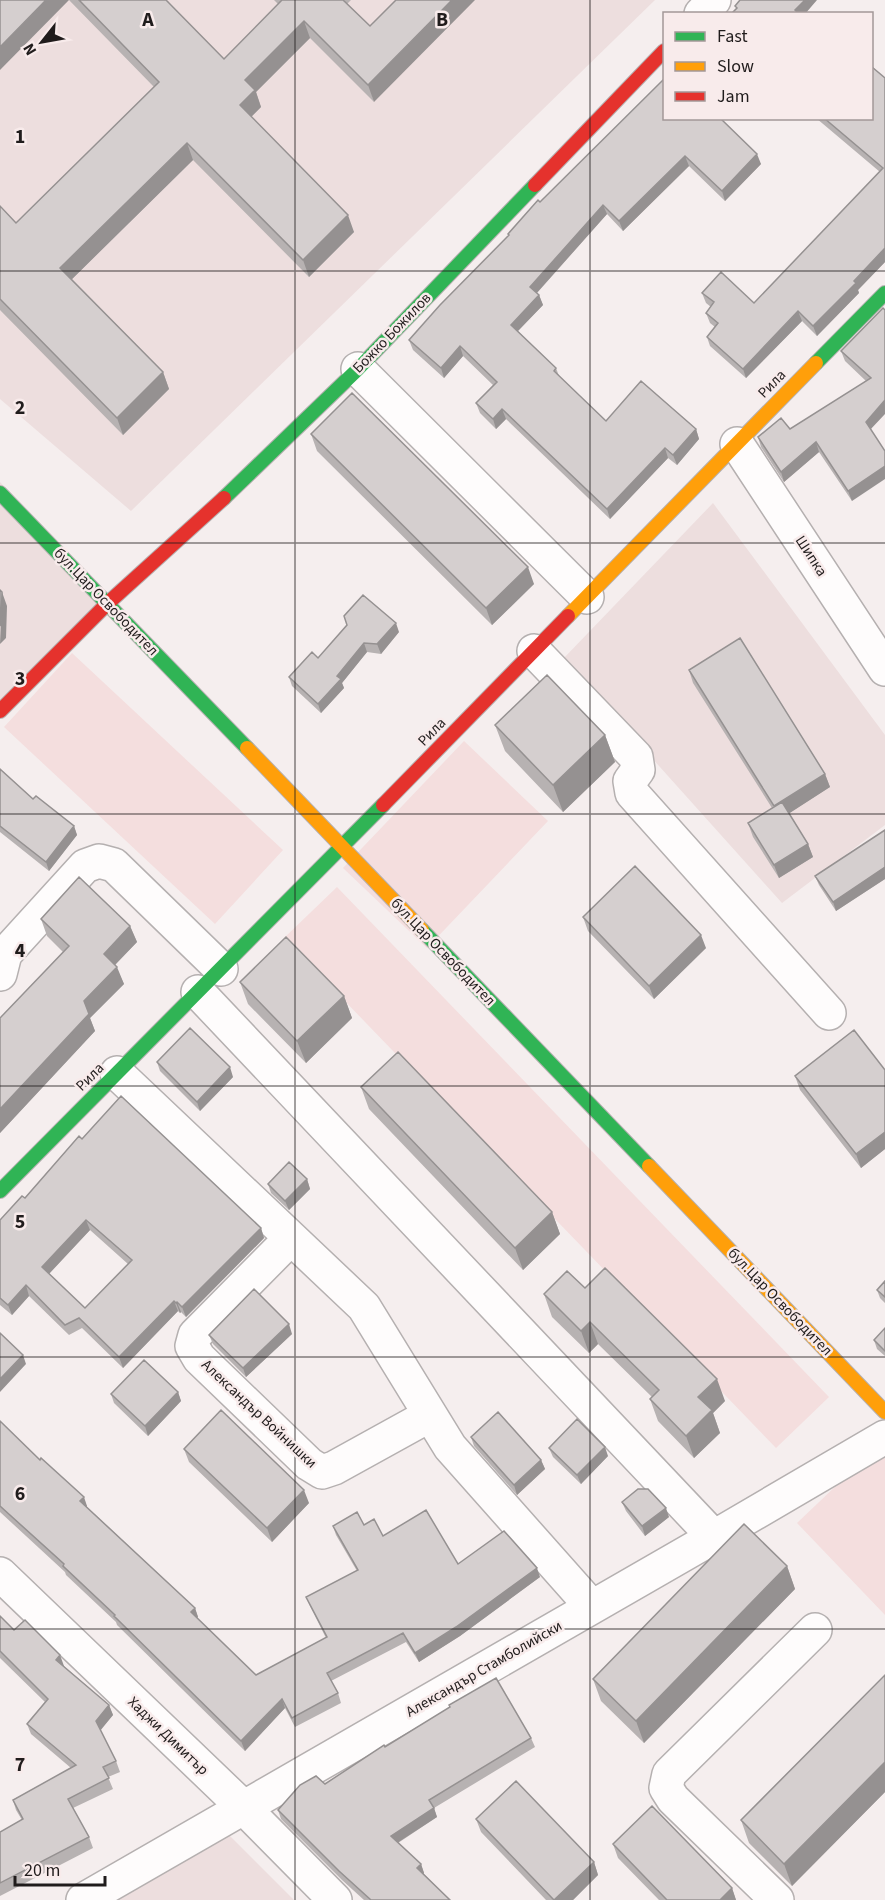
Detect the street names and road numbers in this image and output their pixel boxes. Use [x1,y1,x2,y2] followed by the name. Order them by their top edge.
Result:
[348,288,436,378] street label: Божко Божилов
[753,365,791,403] street label: Рила
[790,532,832,580] street label: Шипка
[49,543,163,661] street label: бул.Цар Освободител
[413,713,451,751] street label: Рила
[386,893,500,1011] street label: бул.Цар Освободител
[71,1058,109,1096] street label: Рила
[723,1243,837,1361] street label: бул.Цар Освободител
[197,1355,321,1473] street label: Александър Войнишки
[402,1616,566,1722] street label: Александър Стамболийски
[123,1692,213,1780] street label: Хаджи Димитър

